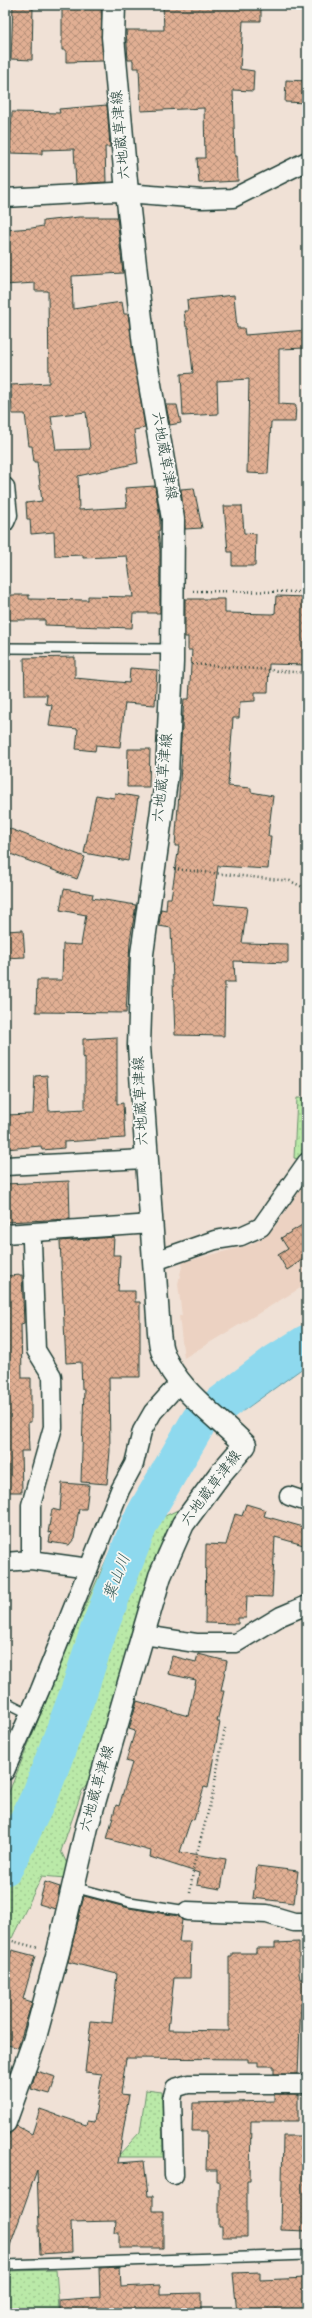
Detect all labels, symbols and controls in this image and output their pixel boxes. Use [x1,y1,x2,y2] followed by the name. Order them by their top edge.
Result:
[108,89,135,181] street label: 六地蔵草津線
[146,410,181,502] street label: 六地蔵草津線
[149,732,178,824] street label: 六地蔵草津線
[130,1056,153,1146] street label: 六地蔵草津線
[177,1447,246,1530] street label: 六地蔵草津線
[101,1552,136,1604] water label: 葉山川
[76,1743,119,1835] street label: 六地蔵草津線

